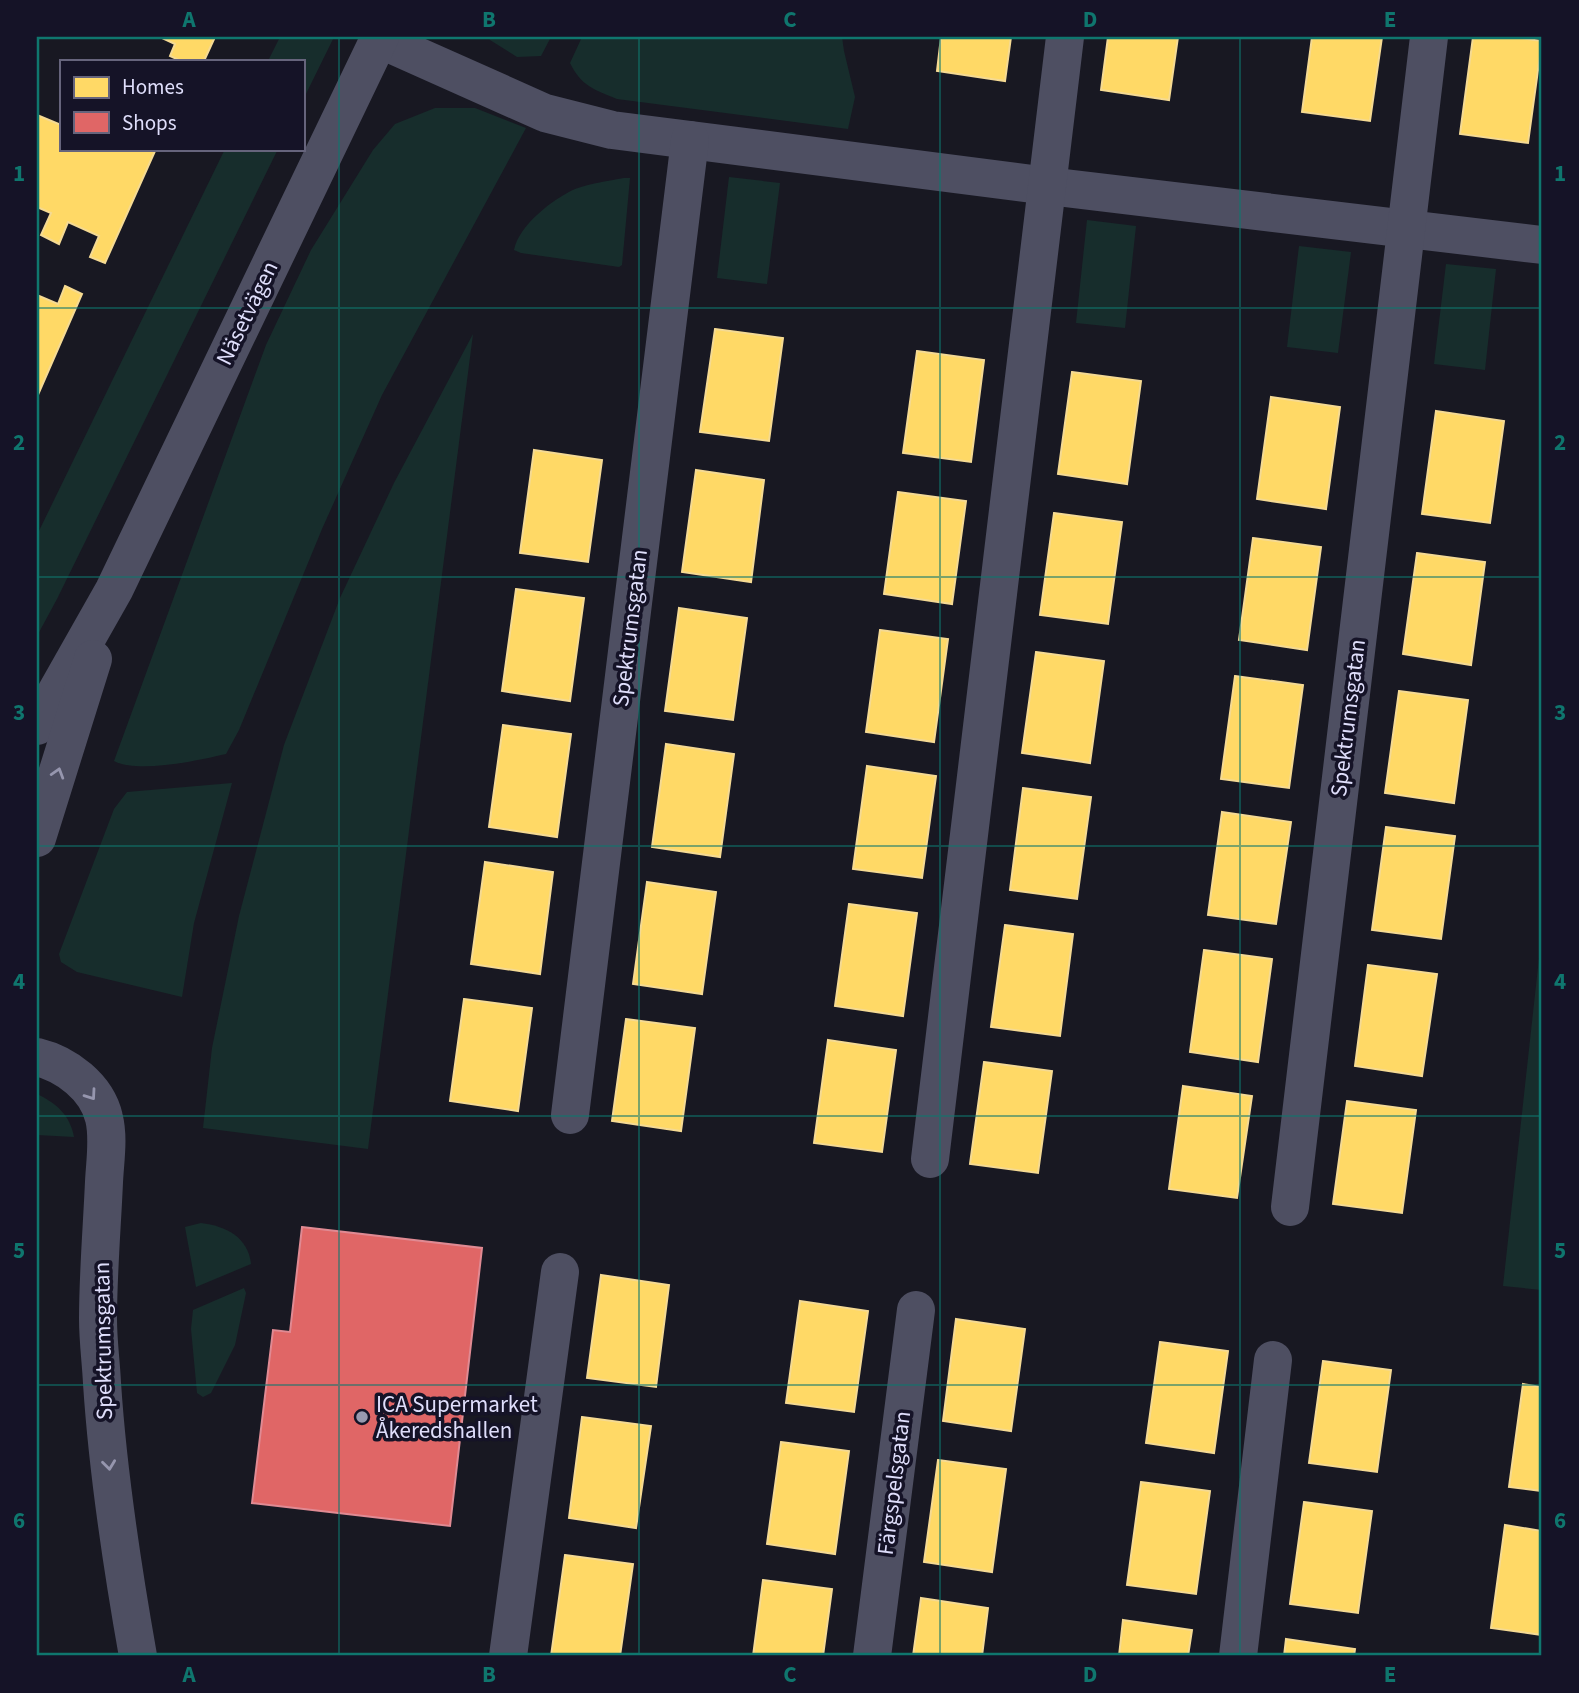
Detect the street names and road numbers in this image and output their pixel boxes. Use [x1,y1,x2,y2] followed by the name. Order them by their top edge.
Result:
[208,255,286,371] street label: Näsetvägen
[604,547,656,709] street label: Spektrumsgatan
[1322,637,1374,799] street label: Spektrumsgatan
[85,1262,121,1420] street label: Spektrumsgatan
[869,1409,919,1557] street label: Färgspelsgatan

